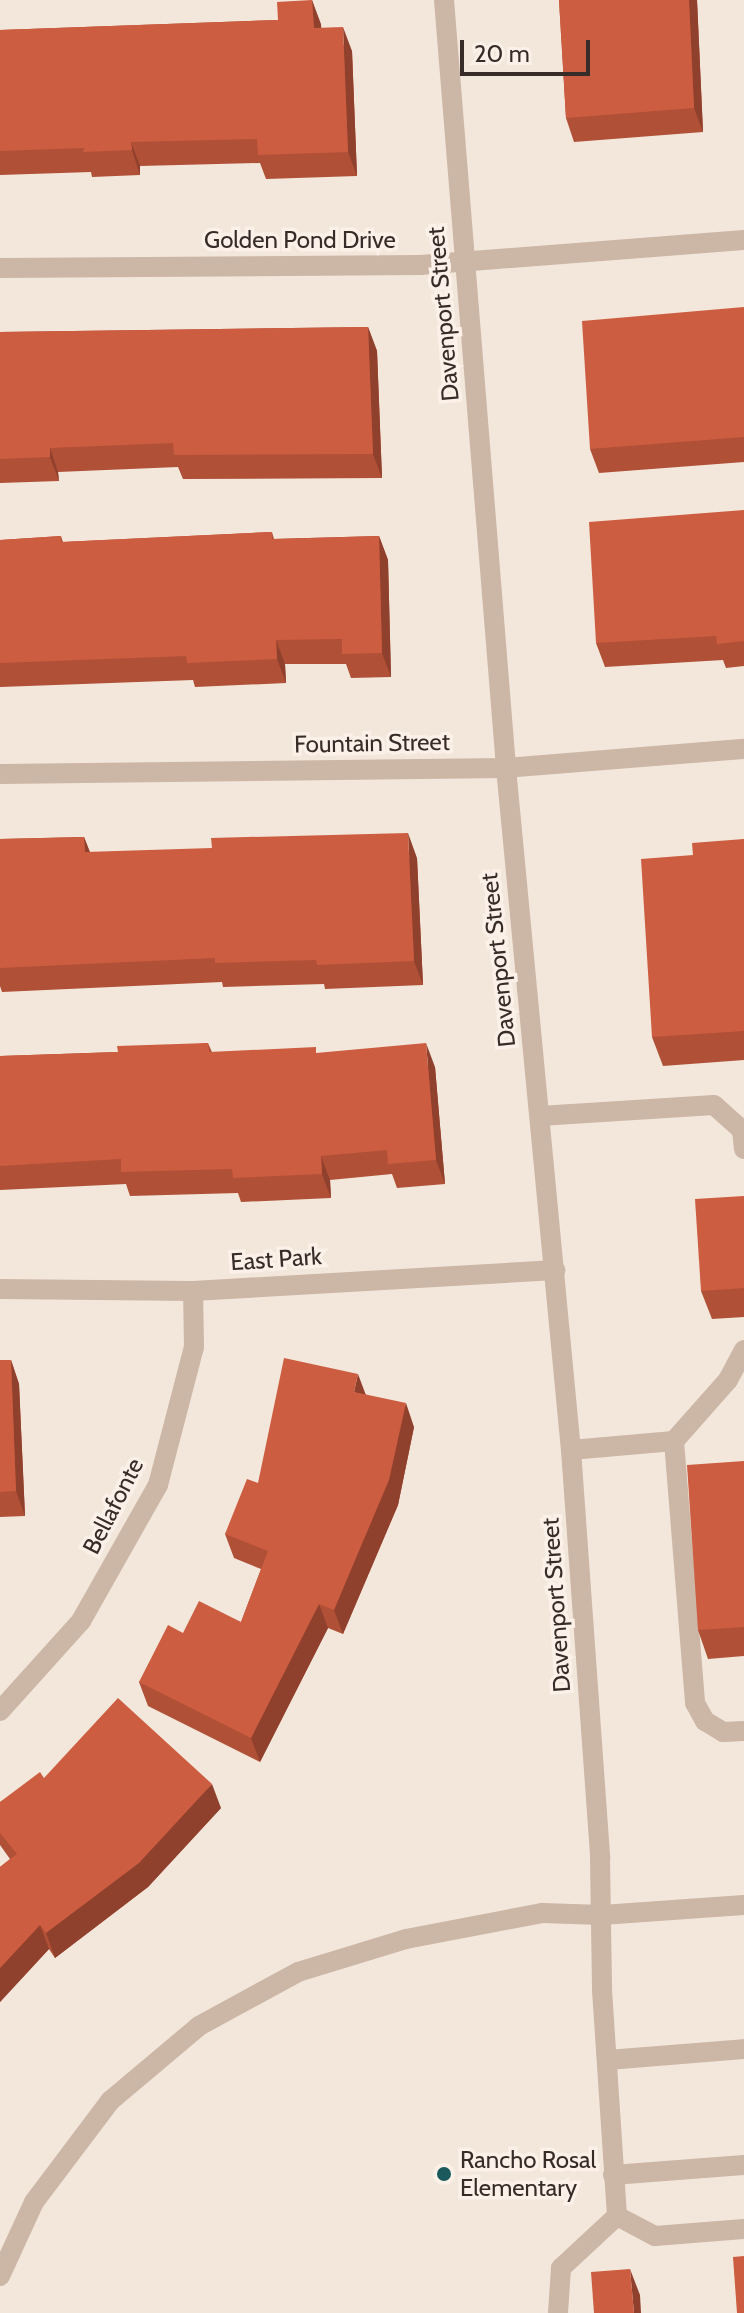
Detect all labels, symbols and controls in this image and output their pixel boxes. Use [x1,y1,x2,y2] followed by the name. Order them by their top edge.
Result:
[464,24,594,74] scale bar
[474,39,530,68] text: 20 m
[204,226,396,254] street label: Golden Pond Drive
[421,226,465,402] street label: Davenport Street
[294,727,450,759] street label: Fountain Street
[475,871,521,1049] street label: Davenport Street
[229,1241,323,1277] street label: East Park
[77,1453,149,1559] street label: Bellafonte
[536,1517,576,1693] street label: Davenport Street
[460,2146,596,2202] place label: Rancho Rosal Elementary
[435,2165,453,2183] marker: Rancho Rosal Elementary

